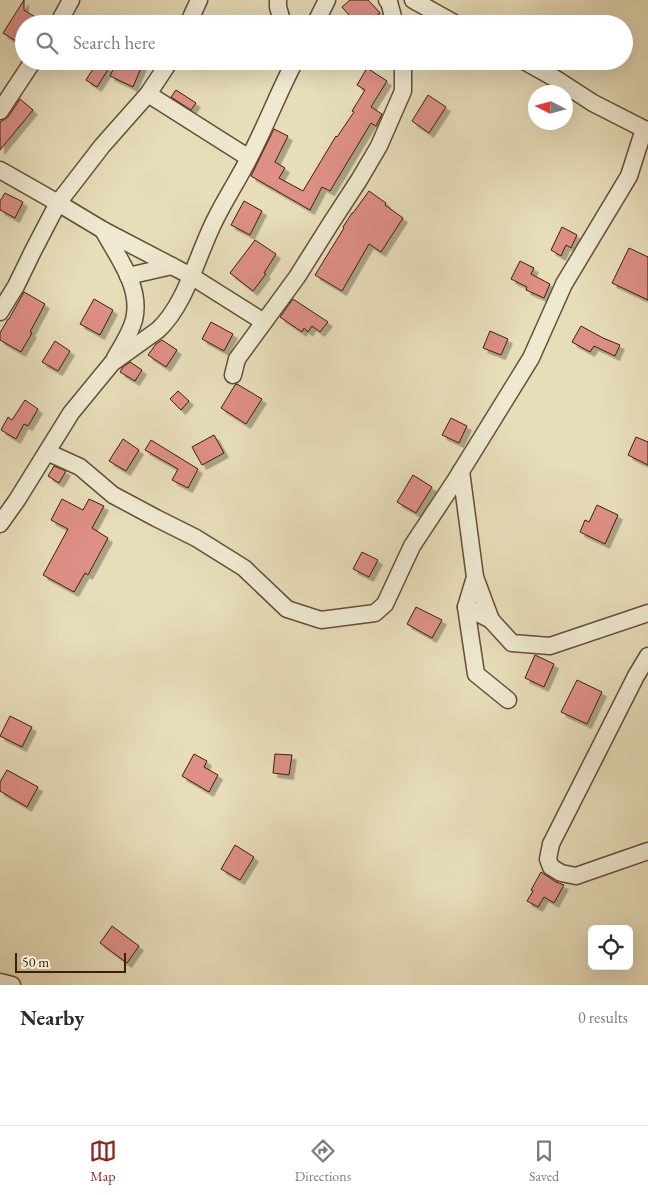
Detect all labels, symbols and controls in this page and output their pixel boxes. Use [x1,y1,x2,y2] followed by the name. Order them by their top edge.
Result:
[15,15,633,70] search box
[33,29,61,57] icon: search
[73,30,155,55] text: Search here
[528,85,573,130] north arrow
[588,925,633,970] map controls
[588,925,633,970] button: locate
[15,950,126,973] scale bar
[22,953,49,971] text: 50 m
[20,1004,84,1031] text: Nearby
[578,1007,628,1028] text: 0 results
[89,1137,117,1185] tab: Map
[295,1137,351,1185] tab: Directions
[529,1137,559,1185] tab: Saved

